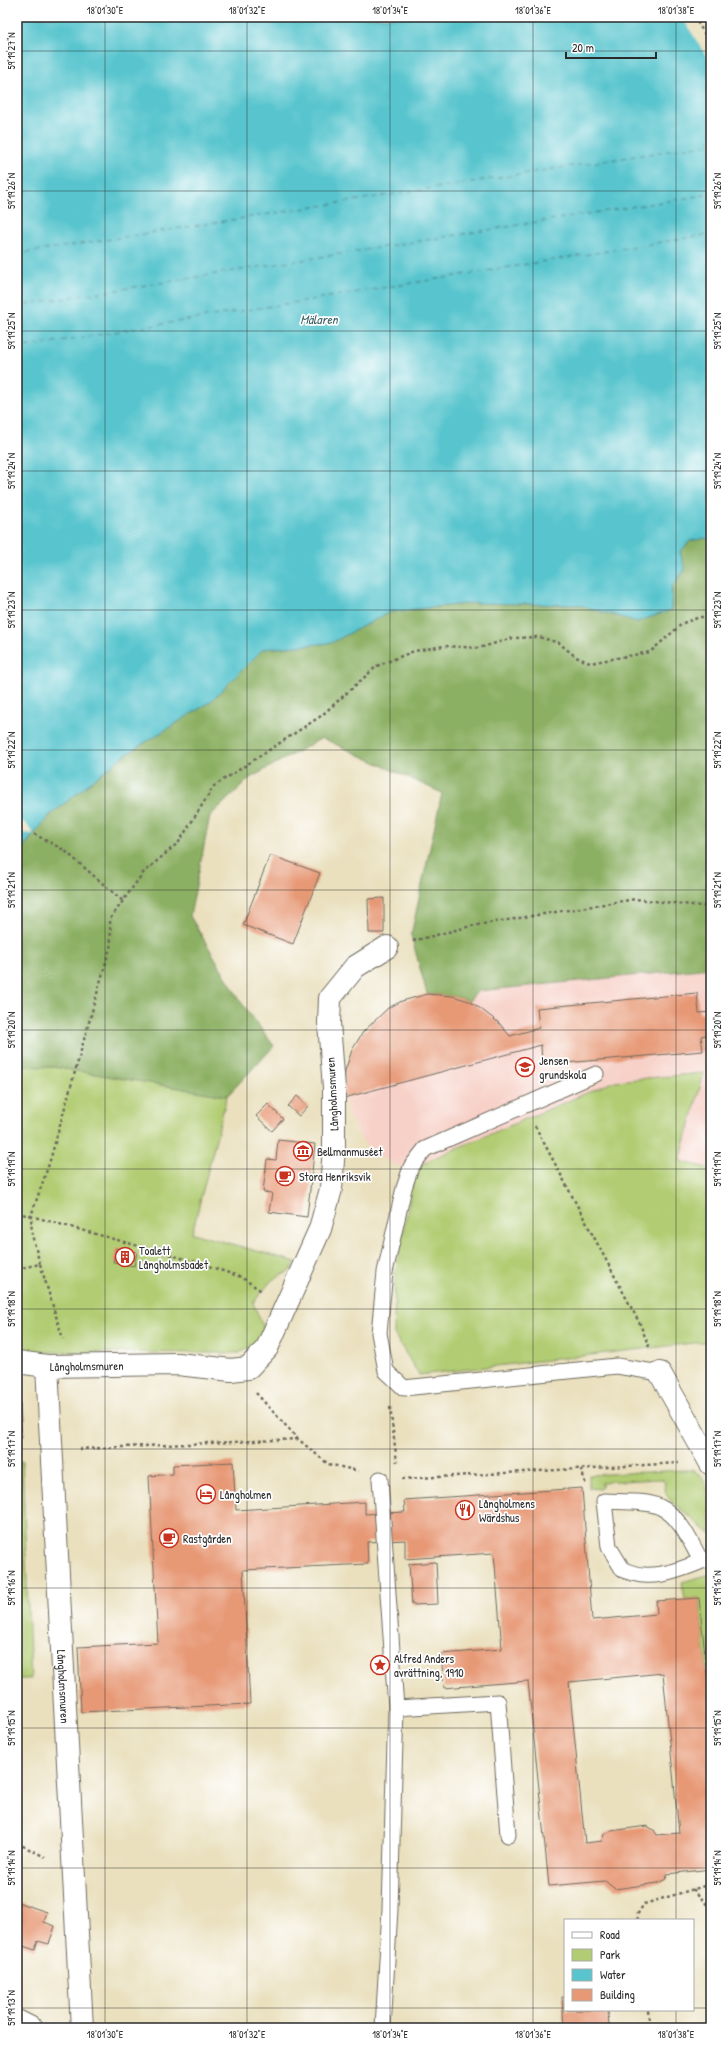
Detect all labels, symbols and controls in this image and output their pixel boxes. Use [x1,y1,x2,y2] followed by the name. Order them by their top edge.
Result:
[87,4,124,17] text: 18°01'30"E
[229,4,266,17] text: 18°01'32"E
[372,4,408,17] text: 18°01'34"E
[515,4,552,17] text: 18°01'36"E
[658,4,695,17] text: 18°01'38"E
[5,32,18,70] text: 59°19'27"N
[566,34,656,60] scale bar
[572,39,594,56] text: 20 m
[5,173,18,209] text: 59°19'26"N
[711,173,724,209] text: 59°19'26"N
[300,310,339,328] water label: Mälaren
[5,313,18,349] text: 59°19'25"N
[711,313,724,349] text: 59°19'25"N
[5,453,18,489] text: 59°19'24"N
[711,453,724,489] text: 59°19'24"N
[5,592,18,628] text: 59°19'23"N
[711,592,724,628] text: 59°19'23"N
[5,732,18,768] text: 59°19'22"N
[711,732,724,768] text: 59°19'22"N
[5,872,18,908] text: 59°19'21"N
[711,872,724,908] text: 59°19'21"N
[5,1012,18,1048] text: 59°19'20"N
[711,1012,724,1048] text: 59°19'20"N
[539,1052,586,1083] place label: Jensen grundskola
[514,1056,536,1078] school or university icon: Jensen grundskola
[322,1057,342,1131] street label: Långholmsmuren
[292,1140,314,1162] museum icon: Bellmanmuséet
[317,1143,383,1160] place label: Bellmanmuséet
[5,1152,18,1186] text: 59°19'19"N
[711,1152,724,1186] text: 59°19'19"N
[274,1165,296,1187] cafe icon: Stora Henriksvik
[299,1168,371,1185] place label: Stora Henriksvik
[139,1242,209,1273] place label: Toalett Långholmsbadet
[114,1246,136,1268] building icon: Toalett Långholmsbadet
[5,1291,18,1327] text: 59°19'18"N
[711,1291,724,1327] text: 59°19'18"N
[50,1356,124,1374] street label: Långholmsmuren
[5,1431,18,1467] text: 59°19'17"N
[711,1431,724,1467] text: 59°19'17"N
[195,1483,217,1505] hotel icon: Långholmen
[220,1486,271,1503] place label: Långholmen
[479,1495,535,1526] place label: Långholmens Wärdshus
[454,1499,476,1521] restaurant icon: Långholmens Wärdshus
[158,1527,180,1549] cafe icon: Rastgården
[183,1530,231,1547] place label: Rastgården
[5,1570,18,1606] text: 59°19'16"N
[711,1570,724,1606] text: 59°19'16"N
[54,1649,74,1724] street label: Långholmsmuren
[394,1650,464,1681] place label: Alfred Anders avrättning, 1910
[369,1654,391,1676] place icon: Alfred Anders avrättning, 1910
[5,1710,18,1746] text: 59°19'15"N
[711,1710,724,1746] text: 59°19'15"N
[5,1851,18,1885] text: 59°19'14"N
[711,1851,724,1885] text: 59°19'14"N
[564,1919,694,2011] legend
[600,1926,620,1943] text: Road
[600,1946,620,1963] text: Park
[600,1966,626,1983] text: Water
[600,1986,635,2003] text: Building
[5,1990,18,2026] text: 59°19'13"N
[87,2028,124,2041] text: 18°01'30"E
[229,2028,266,2041] text: 18°01'32"E
[372,2028,408,2041] text: 18°01'34"E
[515,2028,552,2041] text: 18°01'36"E
[658,2028,695,2041] text: 18°01'38"E

